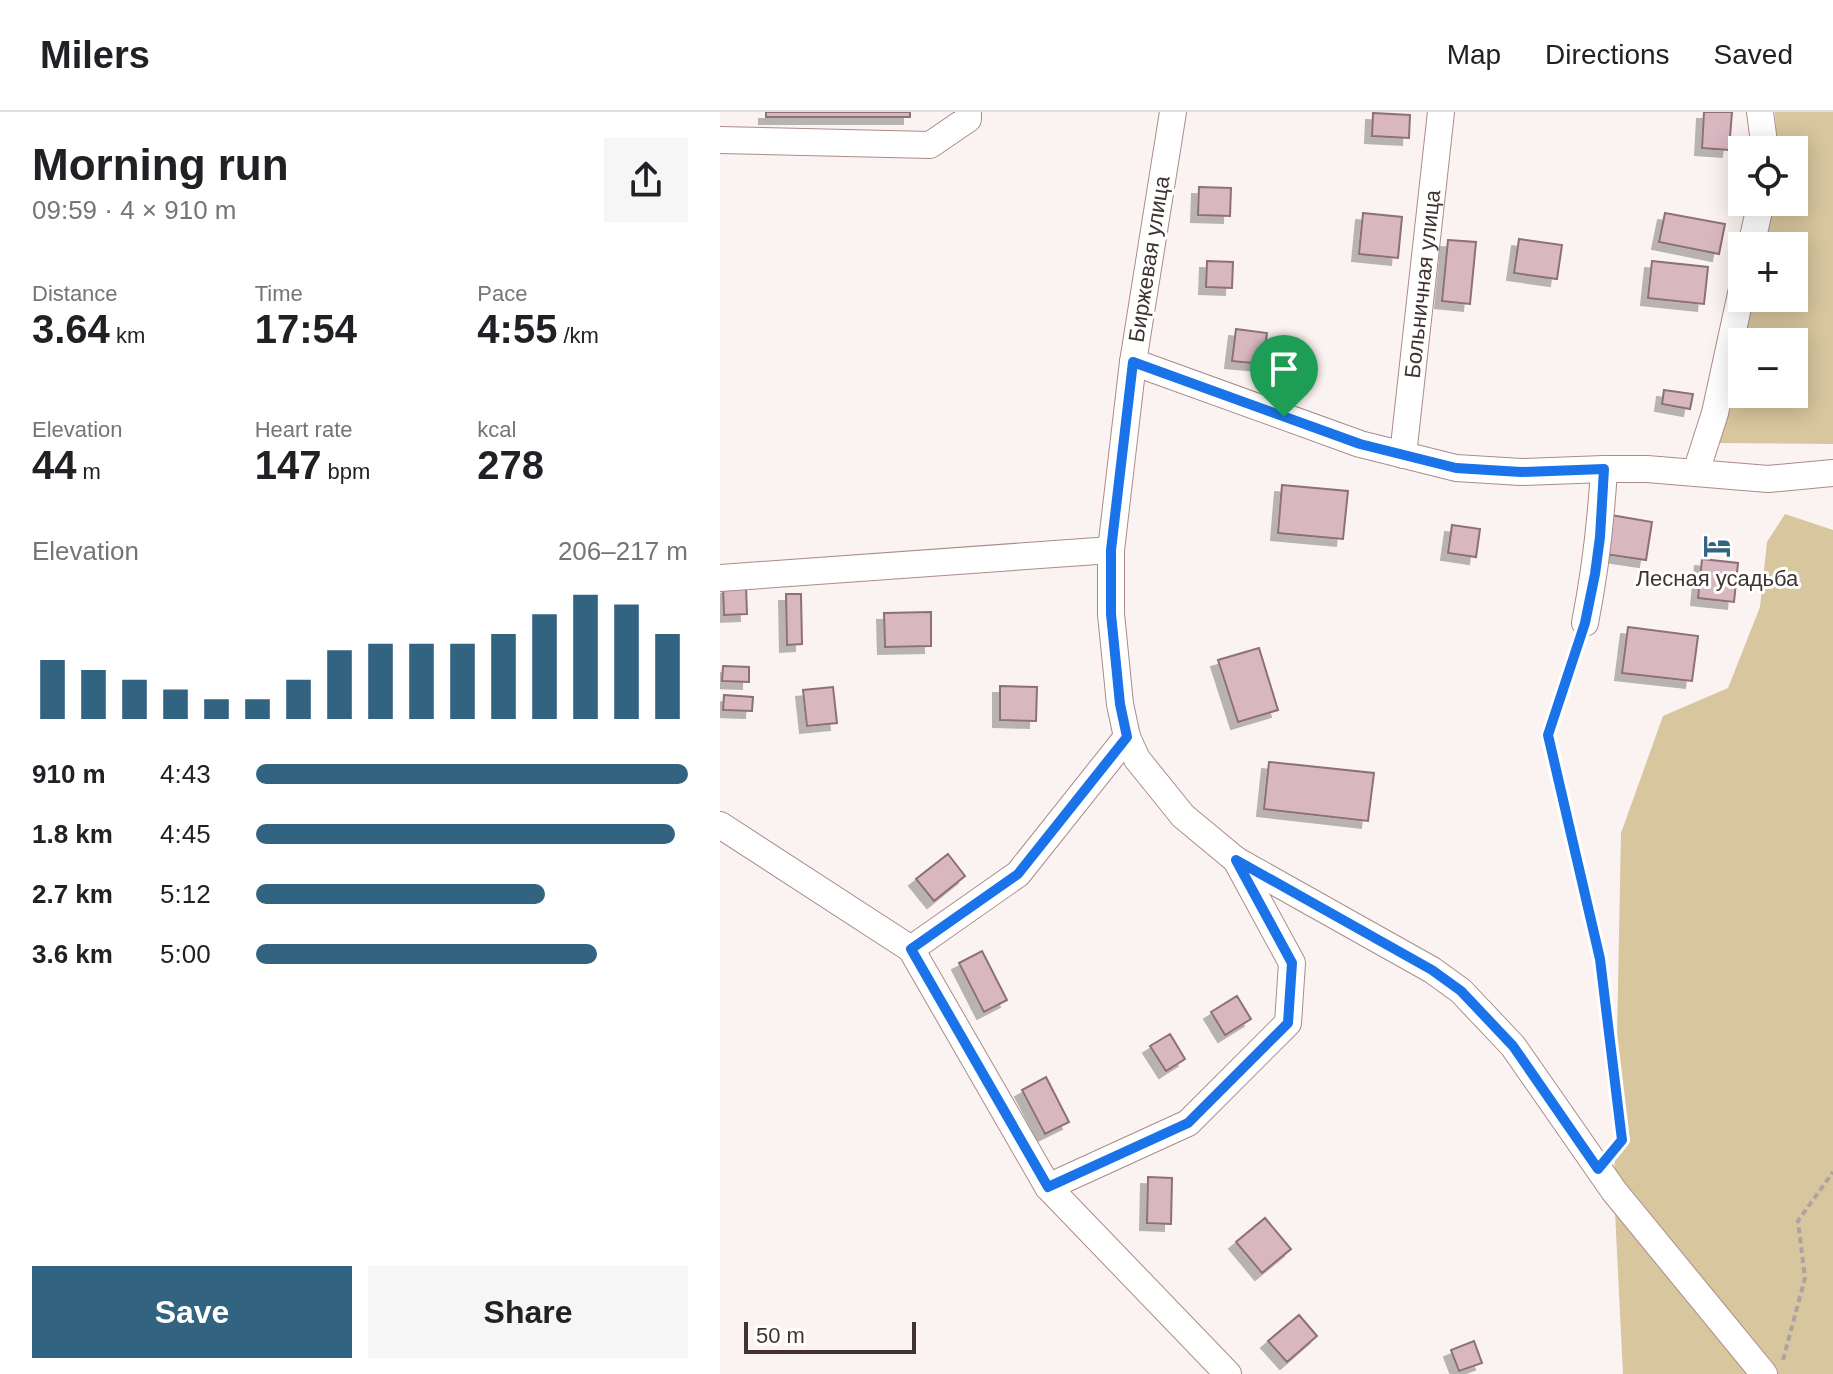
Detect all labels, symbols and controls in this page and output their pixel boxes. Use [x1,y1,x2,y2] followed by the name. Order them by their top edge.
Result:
[40,34,150,76] text: Milers
[1447,39,1501,70] text: Map
[1545,39,1670,70] text: Directions
[1714,39,1793,70] text: Saved
[1728,136,1808,408] map controls
[1728,136,1808,216] button: locate
[604,138,688,222] button: share
[32,140,289,189] text: Morning run
[1124,173,1175,344] street label: Биржевая улица
[1399,188,1445,380] street label: Больничная улица
[32,195,237,225] text: 09:59 · 4 × 910 m
[1728,232,1808,312] button: +
[32,281,118,306] text: Distance
[255,281,303,306] text: Time
[477,281,527,306] text: Pace
[32,307,110,351] text: 3.64
[255,307,357,351] text: 17:54
[477,307,557,351] text: 4:55
[110,323,145,348] text: km
[557,323,599,348] text: /km
[1728,328,1808,408] button: −
[1250,335,1318,417] pin
[1262,347,1306,391] icon: arrive
[32,417,123,442] text: Elevation
[255,417,352,442] text: Heart rate
[477,417,516,442] text: kcal
[32,443,77,487] text: 44
[255,443,321,487] text: 147
[477,443,544,487] text: 278
[77,459,101,484] text: m
[321,459,370,484] text: bpm
[1702,531,1732,561] hotel icon: Лесная усадьба
[32,536,139,566] text: Elevation
[558,536,688,566] text: 206–217 m
[1636,566,1799,591] place label: Лесная усадьба
[32,759,106,789] text: 910 m
[160,759,211,789] text: 4:43
[32,819,113,849] text: 1.8 km
[160,819,211,849] text: 4:45
[32,879,113,909] text: 2.7 km
[160,879,211,909] text: 5:12
[32,939,113,969] text: 3.6 km
[160,939,211,969] text: 5:00
[32,1266,352,1358] button: Save
[368,1266,688,1358] button: Share
[744,1318,916,1354] scale bar
[756,1323,805,1348] text: 50 m

